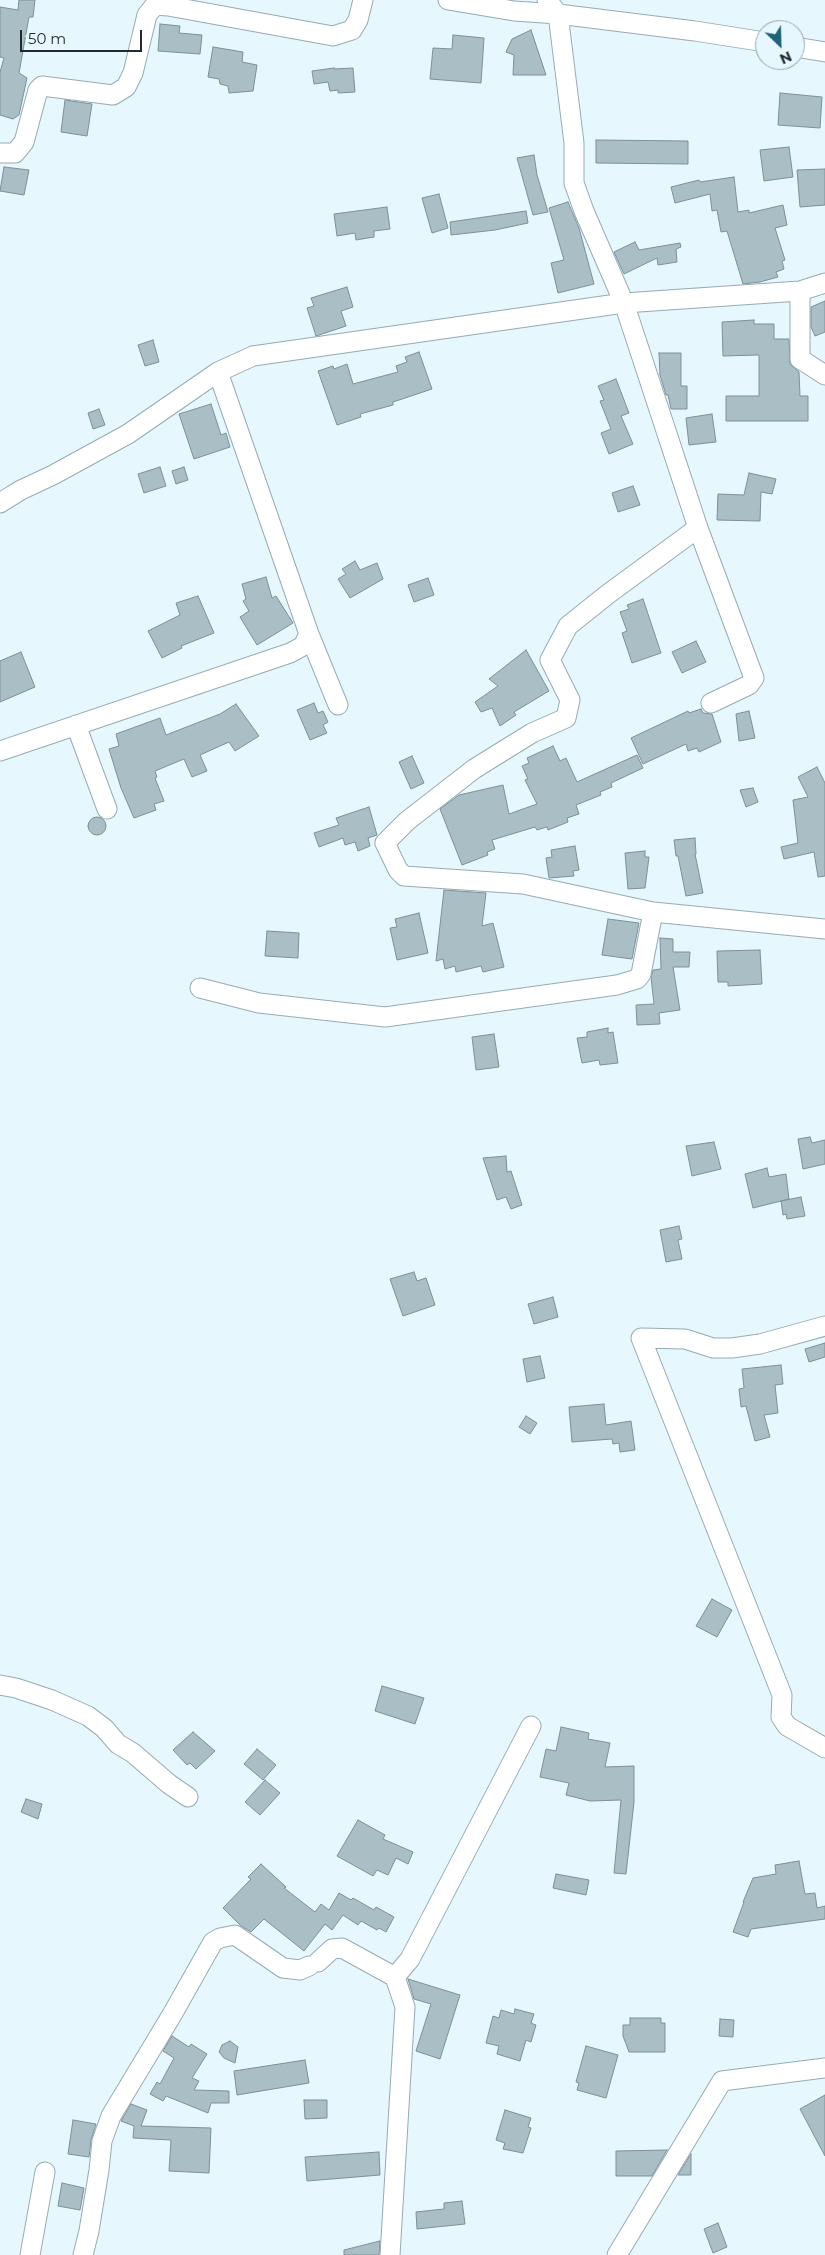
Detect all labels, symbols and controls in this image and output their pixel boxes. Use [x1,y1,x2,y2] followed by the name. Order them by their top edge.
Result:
[22,20,145,52] scale bar
[755,20,805,70] north arrow
[28,29,66,48] text: 50 m
[777,47,795,68] text: N

